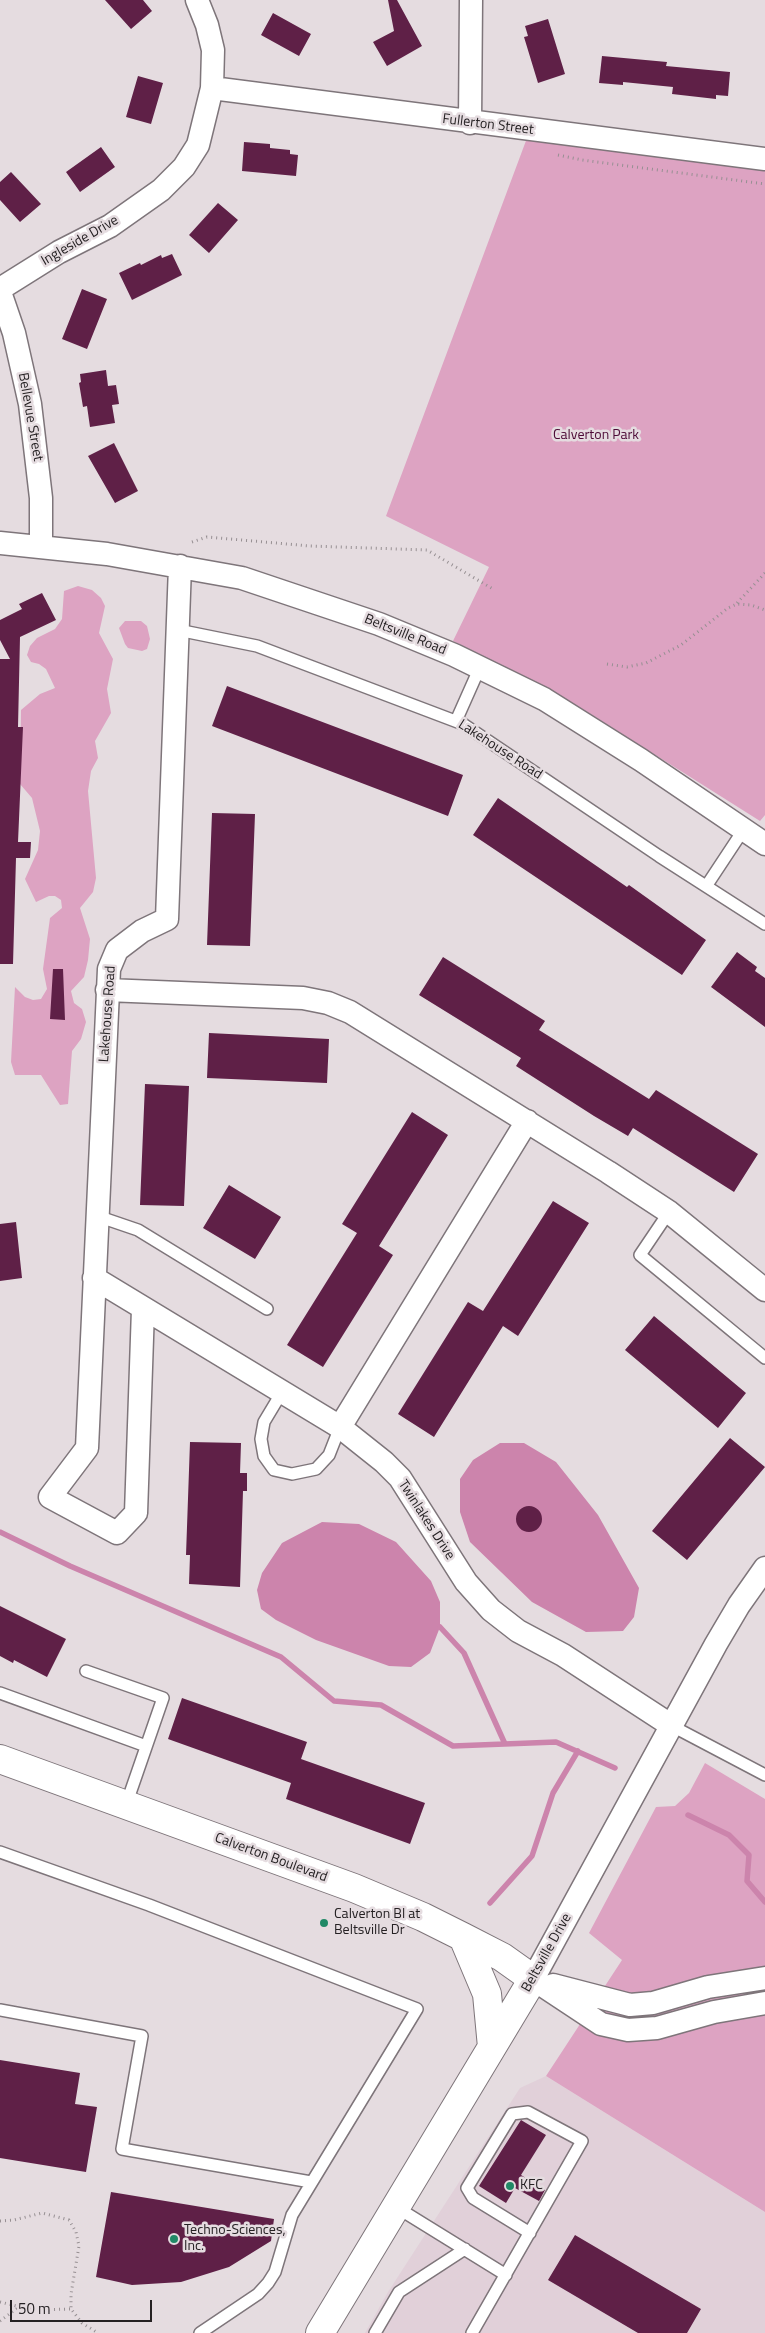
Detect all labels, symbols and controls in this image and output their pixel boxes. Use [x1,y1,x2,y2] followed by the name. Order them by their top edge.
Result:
[441,111,535,139] street label: Fullerton Street
[38,212,122,270] street label: Ingleside Drive
[14,371,46,463] street label: Bellevue Street
[553,428,639,444] park label: Calverton Park
[362,611,448,659] street label: Beltsville Road
[455,717,545,783] street label: Lakehouse Road
[96,965,120,1063] street label: Lakehouse Road
[394,1477,458,1563] street label: Twinlakes Drive
[212,1830,330,1886] street label: Calverton Boulevard
[334,1907,420,1940] place label: Calverton Bl at Beltsville Dr
[518,1911,576,1995] street label: Beltsville Drive
[318,1917,330,1929] marker: Calverton Bl at Beltsville Dr
[520,2178,543,2194] place label: KFC
[504,2180,516,2192] marker: KFC
[184,2223,286,2256] place label: Techno-Sciences, Inc.
[168,2233,180,2245] marker: Techno-Sciences, Inc.
[12,2290,155,2322] scale bar
[18,2297,51,2320] text: 50 m

